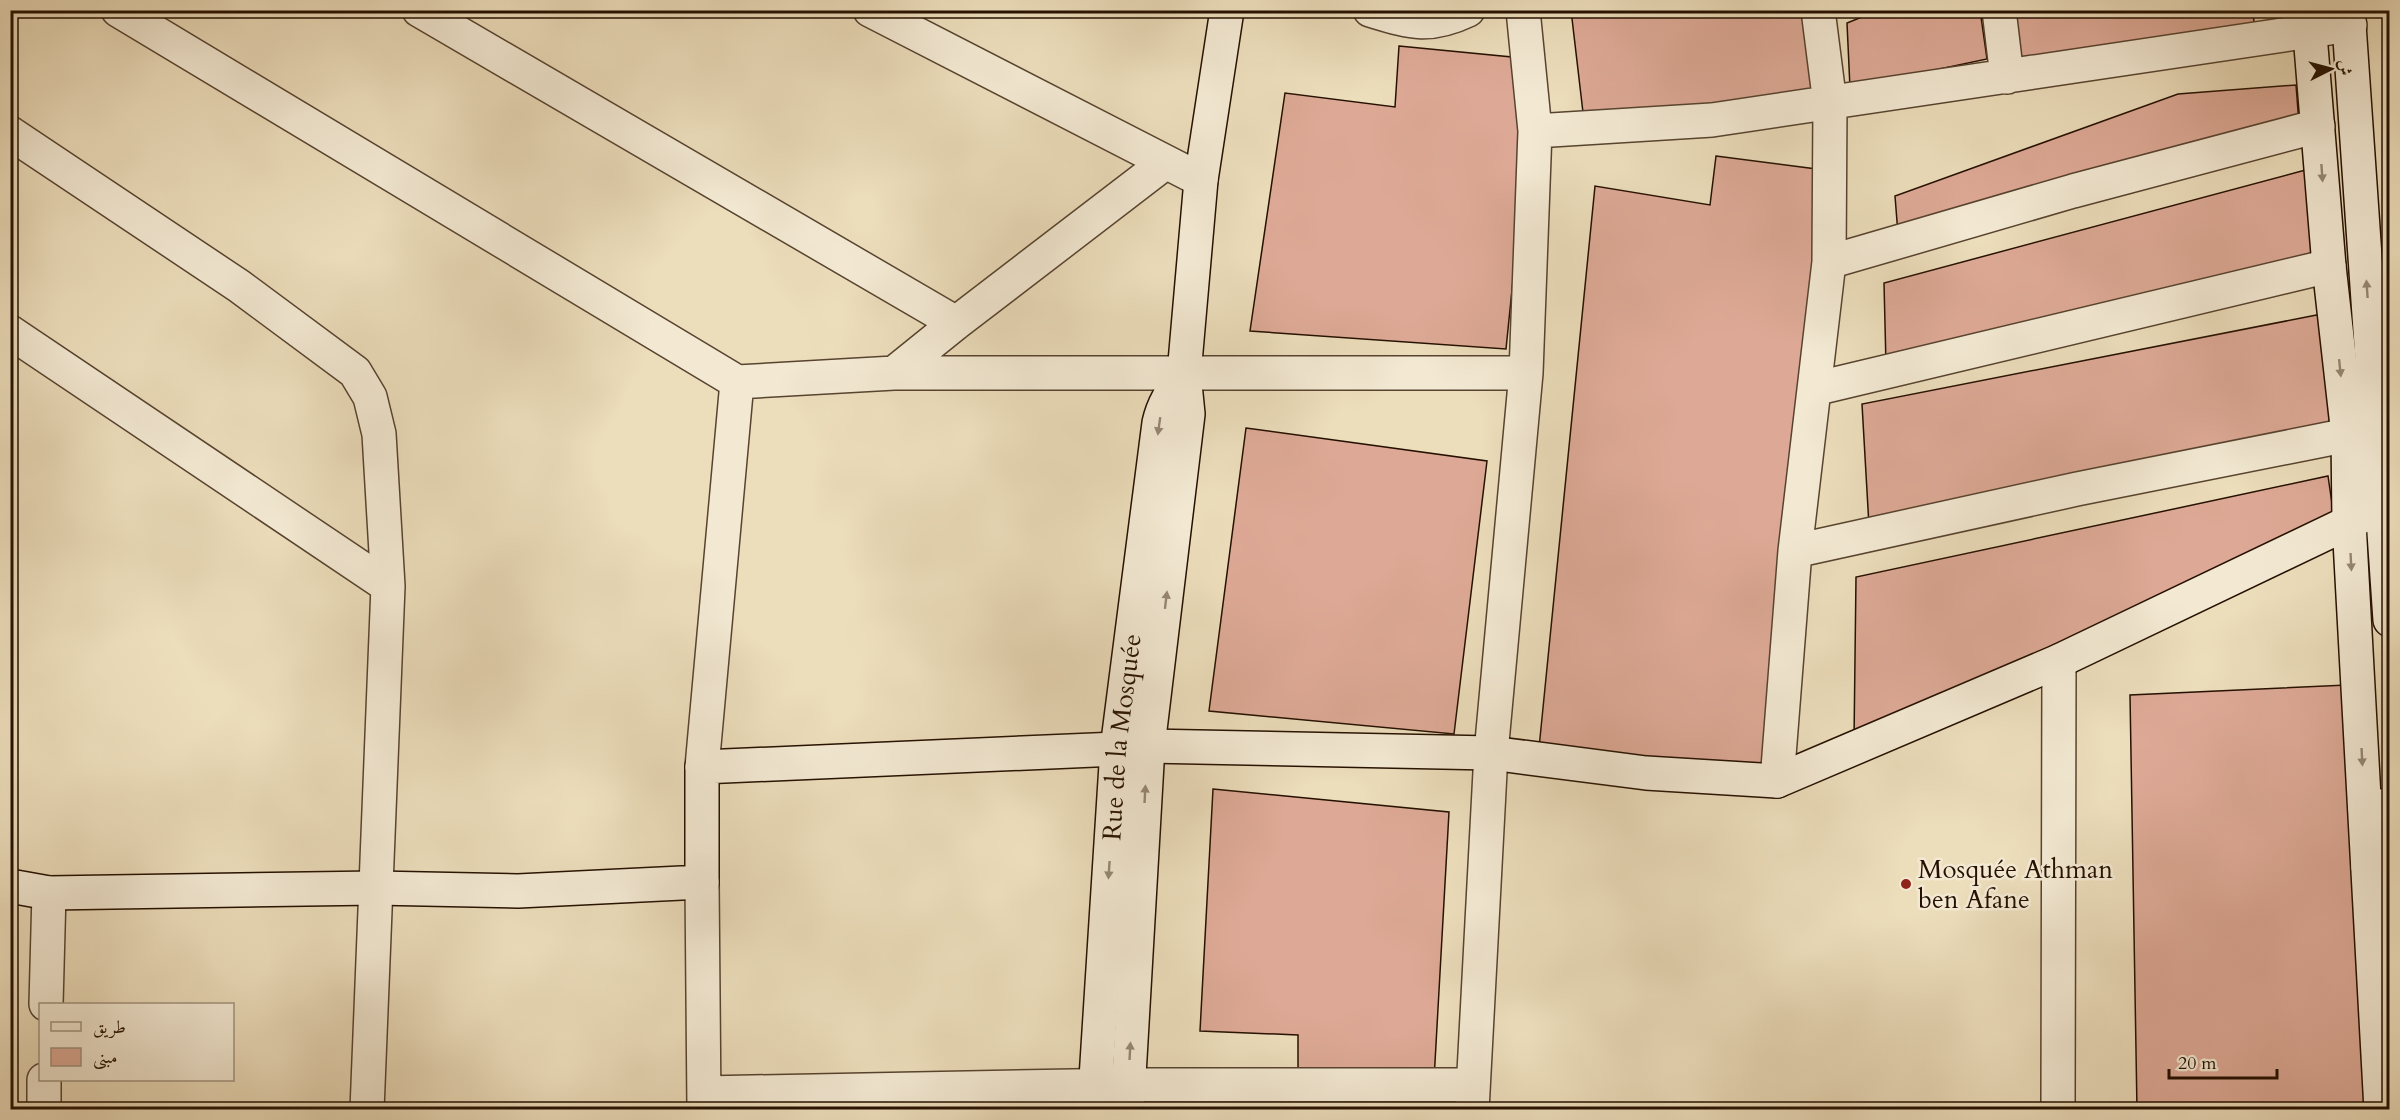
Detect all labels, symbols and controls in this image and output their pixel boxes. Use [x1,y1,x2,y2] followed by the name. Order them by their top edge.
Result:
[2301,39,2361,99] north arrow
[2333,58,2357,77] text: ش
[2317,164,2327,183] one-way arrow
[2362,280,2371,299] one-way arrow
[2335,358,2345,377] one-way arrow
[1155,416,1164,435] one-way arrow
[2347,553,2356,572] one-way arrow
[1161,590,1170,609] one-way arrow
[1094,632,1149,842] street label: Rue de la Mosquée
[2357,747,2367,766] one-way arrow
[1140,784,1150,803] one-way arrow
[1918,852,2113,917] place label: Mosquée Athman ben Afane
[1104,860,1114,879] one-way arrow
[1899,877,1913,891] marker: Mosquée Athman ben Afane
[39,1003,234,1081] legend
[93,1015,126,1040] text: طريق
[1125,1042,1134,1061] one-way arrow
[2169,1042,2277,1080] scale bar
[93,1045,118,1070] text: مبنى
[2178,1051,2217,1076] text: 20 m

